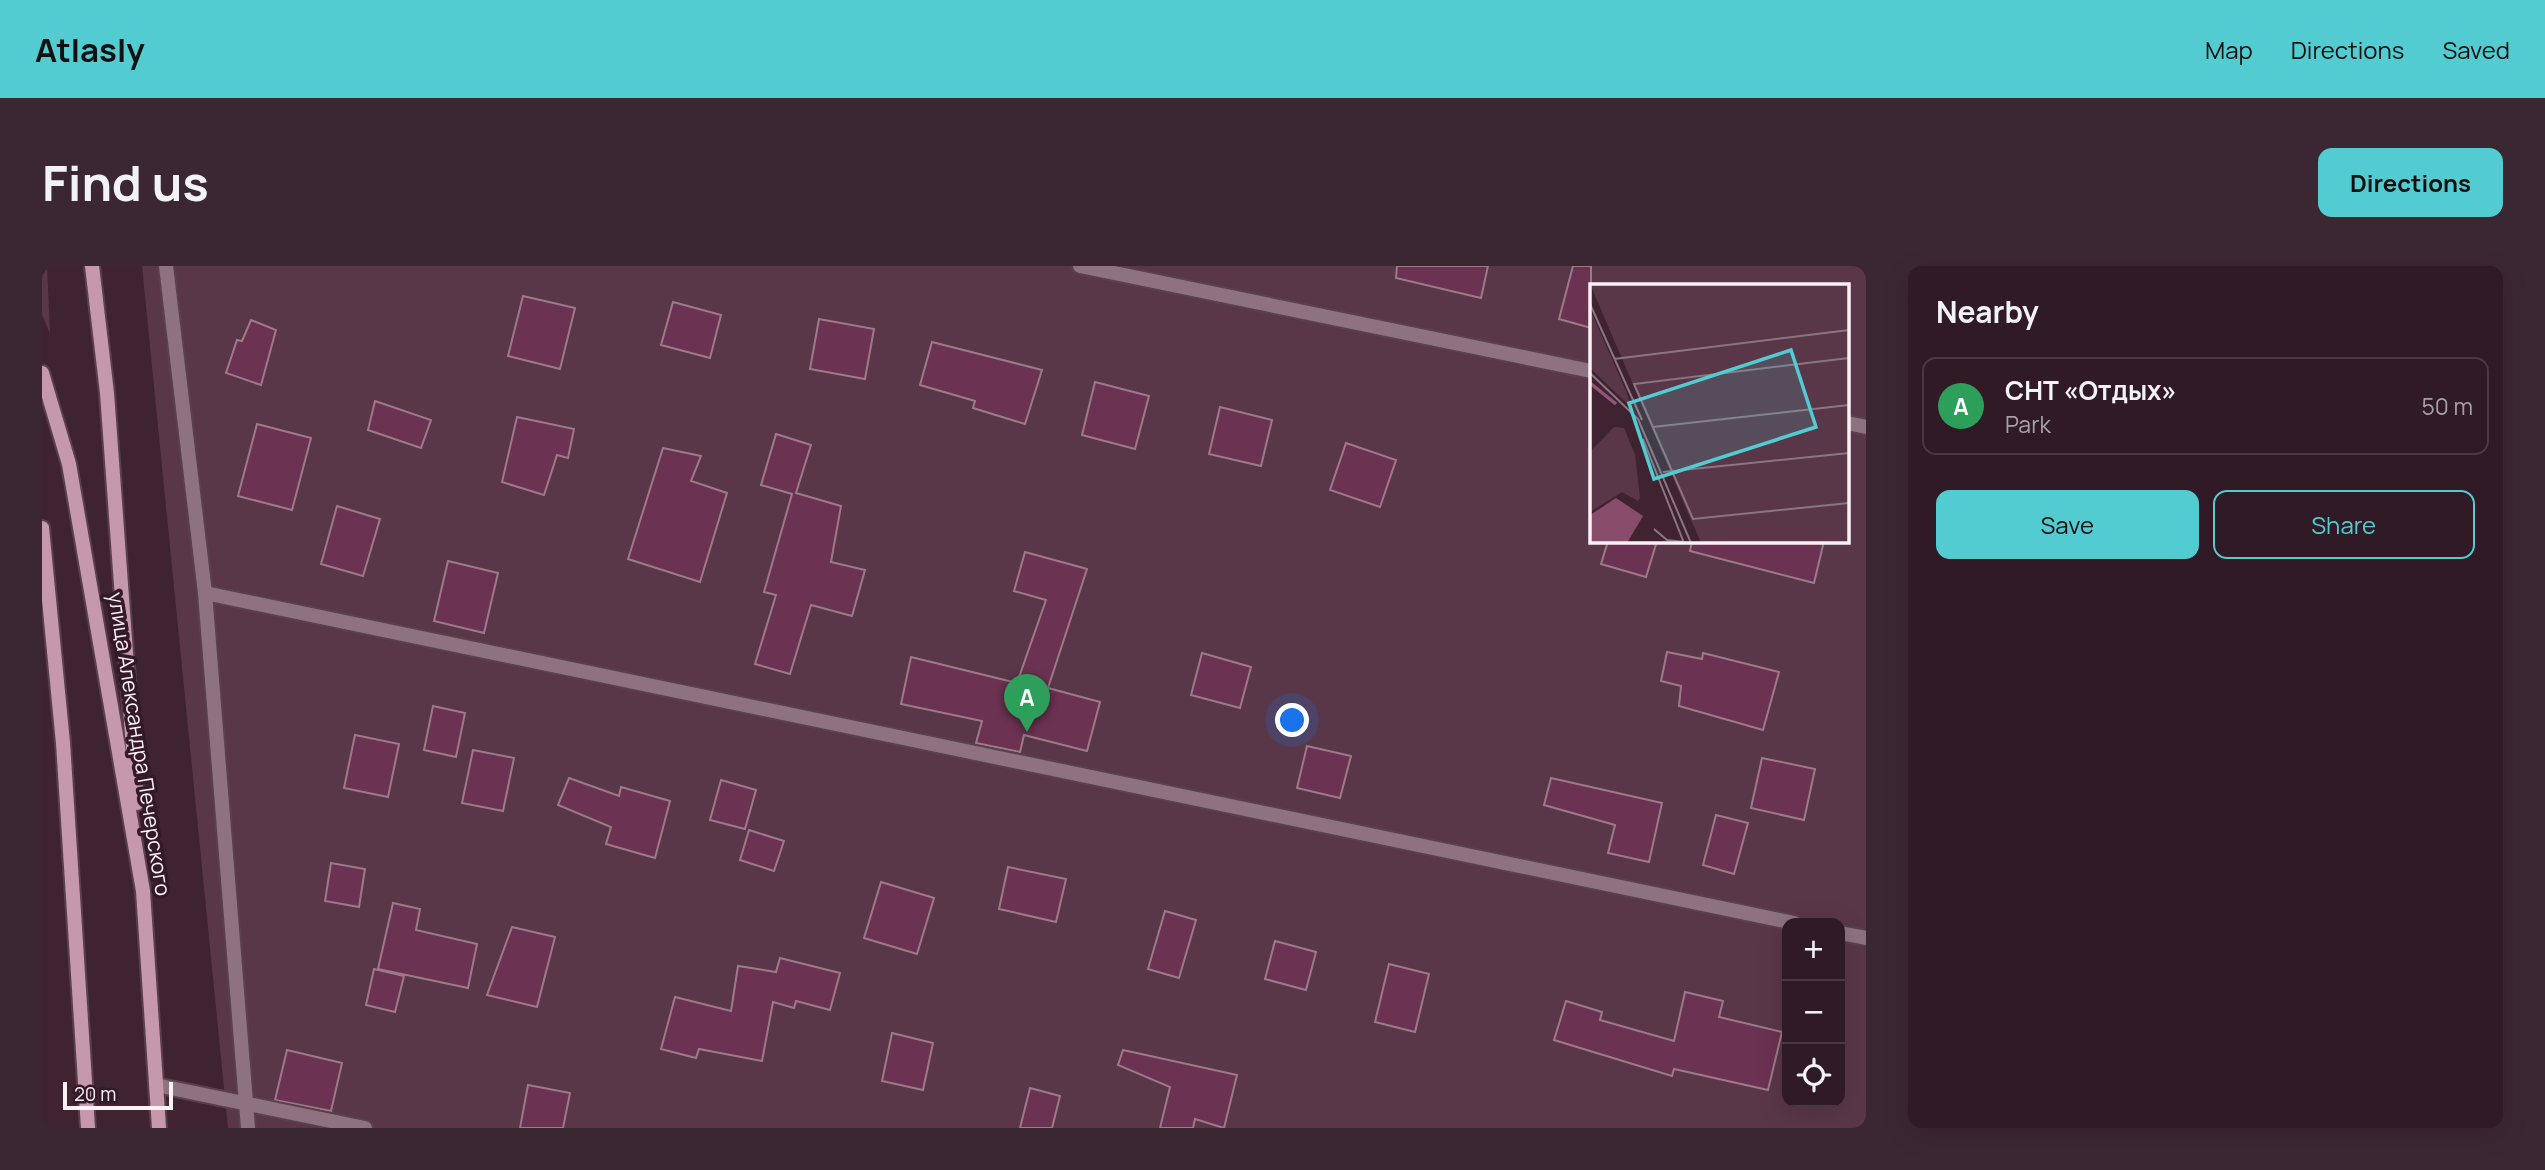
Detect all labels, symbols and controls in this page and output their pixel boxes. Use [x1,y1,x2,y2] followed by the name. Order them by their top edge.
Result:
[35,27,145,72] text: Atlasly
[2205,33,2253,66] text: Map
[2291,33,2404,66] text: Directions
[2442,33,2510,66] text: Saved
[2318,148,2503,217] button: Directions
[42,149,209,216] text: Find us
[1590,284,1848,542] inset map
[1936,291,2039,332] text: Nearby
[2005,372,2177,408] text: СНТ «Отдых»
[1953,390,1969,422] text: A
[2422,390,2473,422] text: 50 m
[2005,408,2051,440] text: Park
[1936,490,2199,559] button: Save
[2213,490,2475,559] button: Share
[102,590,178,898] street label: улица Александра Печерского
[1004,674,1050,732] pin: A
[1275,703,1309,737] your location
[1782,918,1845,1107] map controls
[1782,918,1845,981] button: +
[1782,981,1845,1044] button: −
[1782,1044,1845,1107] button: locate
[63,1079,173,1111] scale bar
[74,1081,116,1107] text: 20 m

